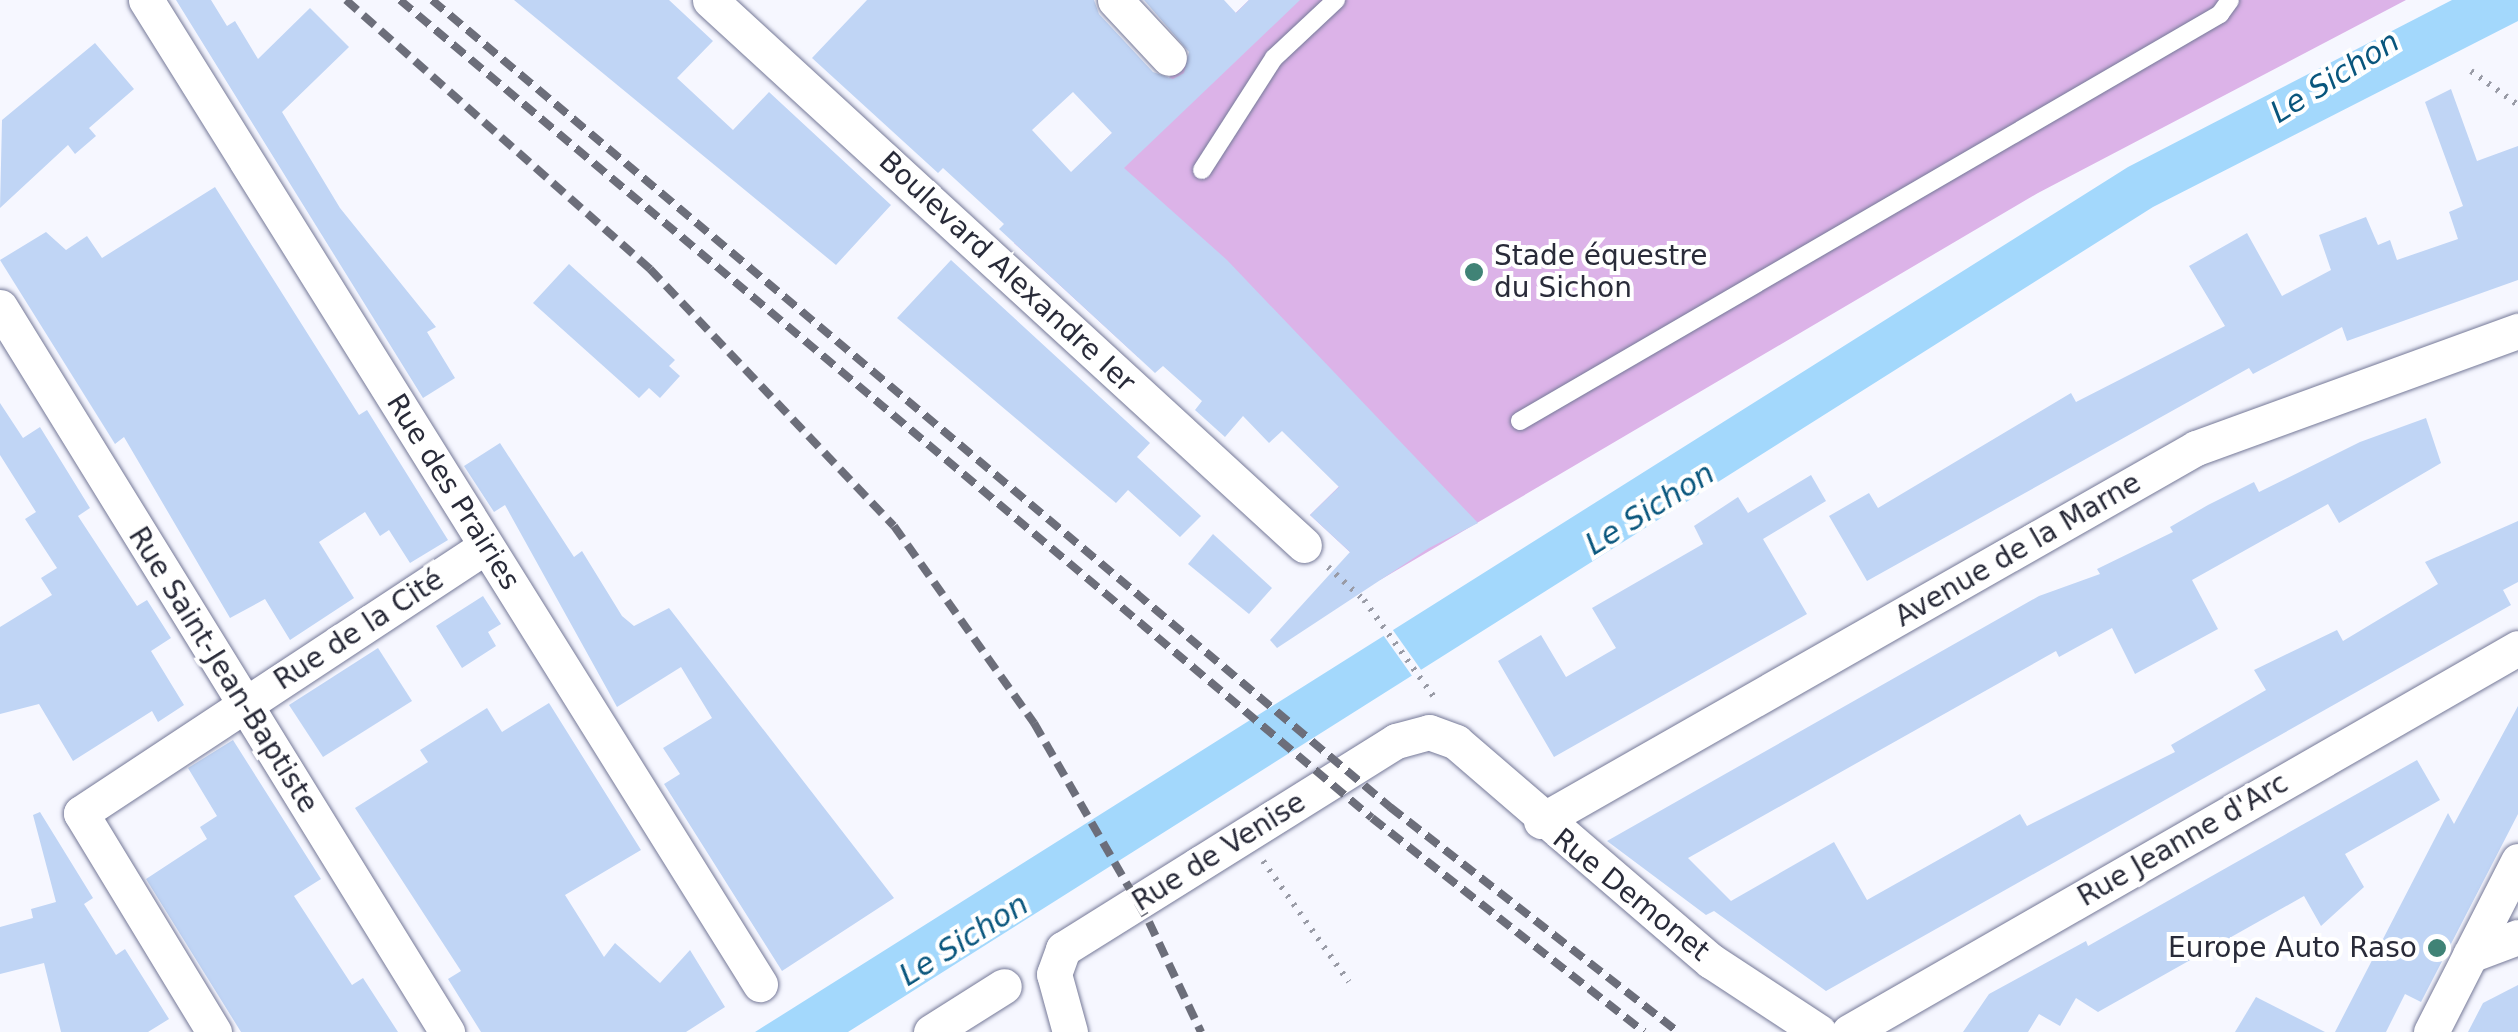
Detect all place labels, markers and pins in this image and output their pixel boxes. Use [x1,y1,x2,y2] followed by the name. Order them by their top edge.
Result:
[1494,239,1707,305] place label: Stade équestre du Sichon
[1463,261,1485,283] marker: Stade équestre du Sichon
[2168,931,2417,965] place label: Europe Auto Raso
[2426,937,2448,959] marker: Europe Auto Raso

